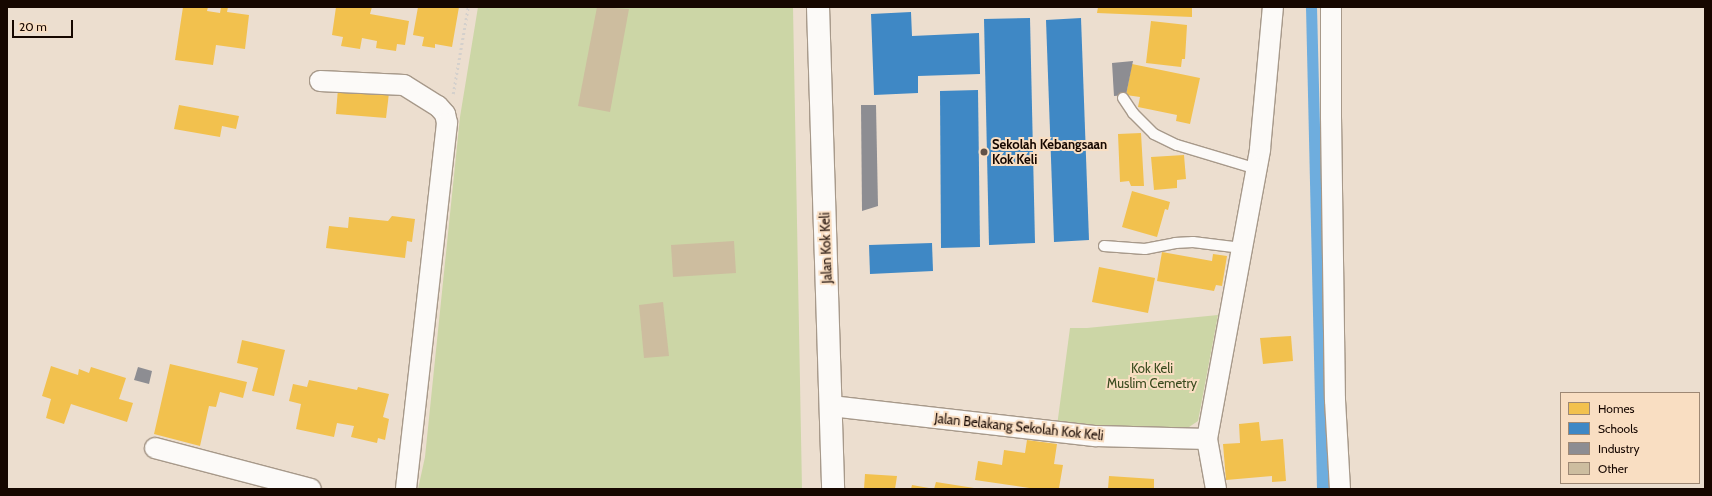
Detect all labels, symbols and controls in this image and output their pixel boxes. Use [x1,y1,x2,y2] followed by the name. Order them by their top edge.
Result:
[14,12,75,38] scale bar
[19,19,47,34] text: 20 m
[992,137,1107,168] place label: Sekolah Kebangsaan Kok Keli
[979,147,989,157] marker: Sekolah Kebangsaan Kok Keli
[817,212,835,284] street label: Jalan Kok Keli
[1107,361,1197,392] park label: Kok Keli Muslim Cemetry
[1560,392,1700,484] legend
[1598,401,1635,416] text: Homes
[934,410,1104,444] street label: Jalan Belakang Sekolah Kok Keli
[1598,421,1638,436] text: Schools
[1598,441,1639,456] text: Industry
[1598,461,1628,476] text: Other

